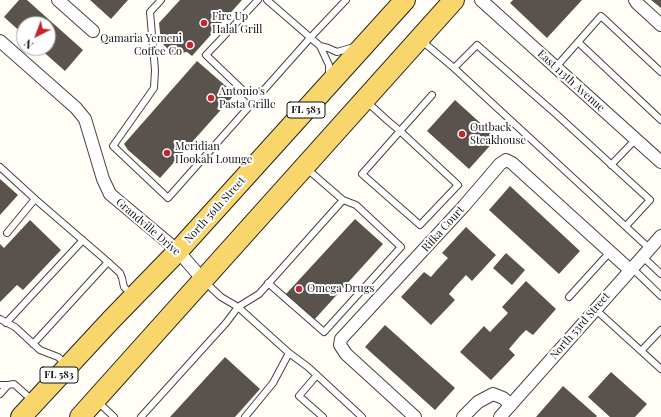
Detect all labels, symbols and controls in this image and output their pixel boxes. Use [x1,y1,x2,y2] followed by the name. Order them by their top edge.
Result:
[212,10,262,36] place label: Fire Up Halal Grill
[16,16,56,56] north arrow
[199,18,209,28] marker: Fire Up Halal Grill
[100,32,182,58] place label: Qamaria Yemeni Coffee Co
[20,36,36,53] text: N
[185,40,195,50] marker: Qamaria Yemeni Coffee Co
[535,47,607,115] street label: East 113th Avenue
[219,85,275,111] place label: Antonio's Pasta Grille
[206,93,216,103] marker: Antonio's Pasta Grille
[287,102,325,118] road number: FL 583
[470,121,526,147] place label: Outback Steakhouse
[457,129,467,139] marker: Outback Steakhouse
[175,140,252,166] place label: Meridian Hookah Lounge
[162,148,172,158] marker: Meridian Hookah Lounge
[182,174,248,246] street label: North 56th Street
[113,195,183,259] street label: Grandville Drive
[419,203,467,255] street label: Rifka Court
[307,282,374,296] place label: Omega Drugs
[294,284,304,294] marker: Omega Drugs
[547,290,613,362] street label: North 53rd Street
[40,367,78,383] road number: FL 583

